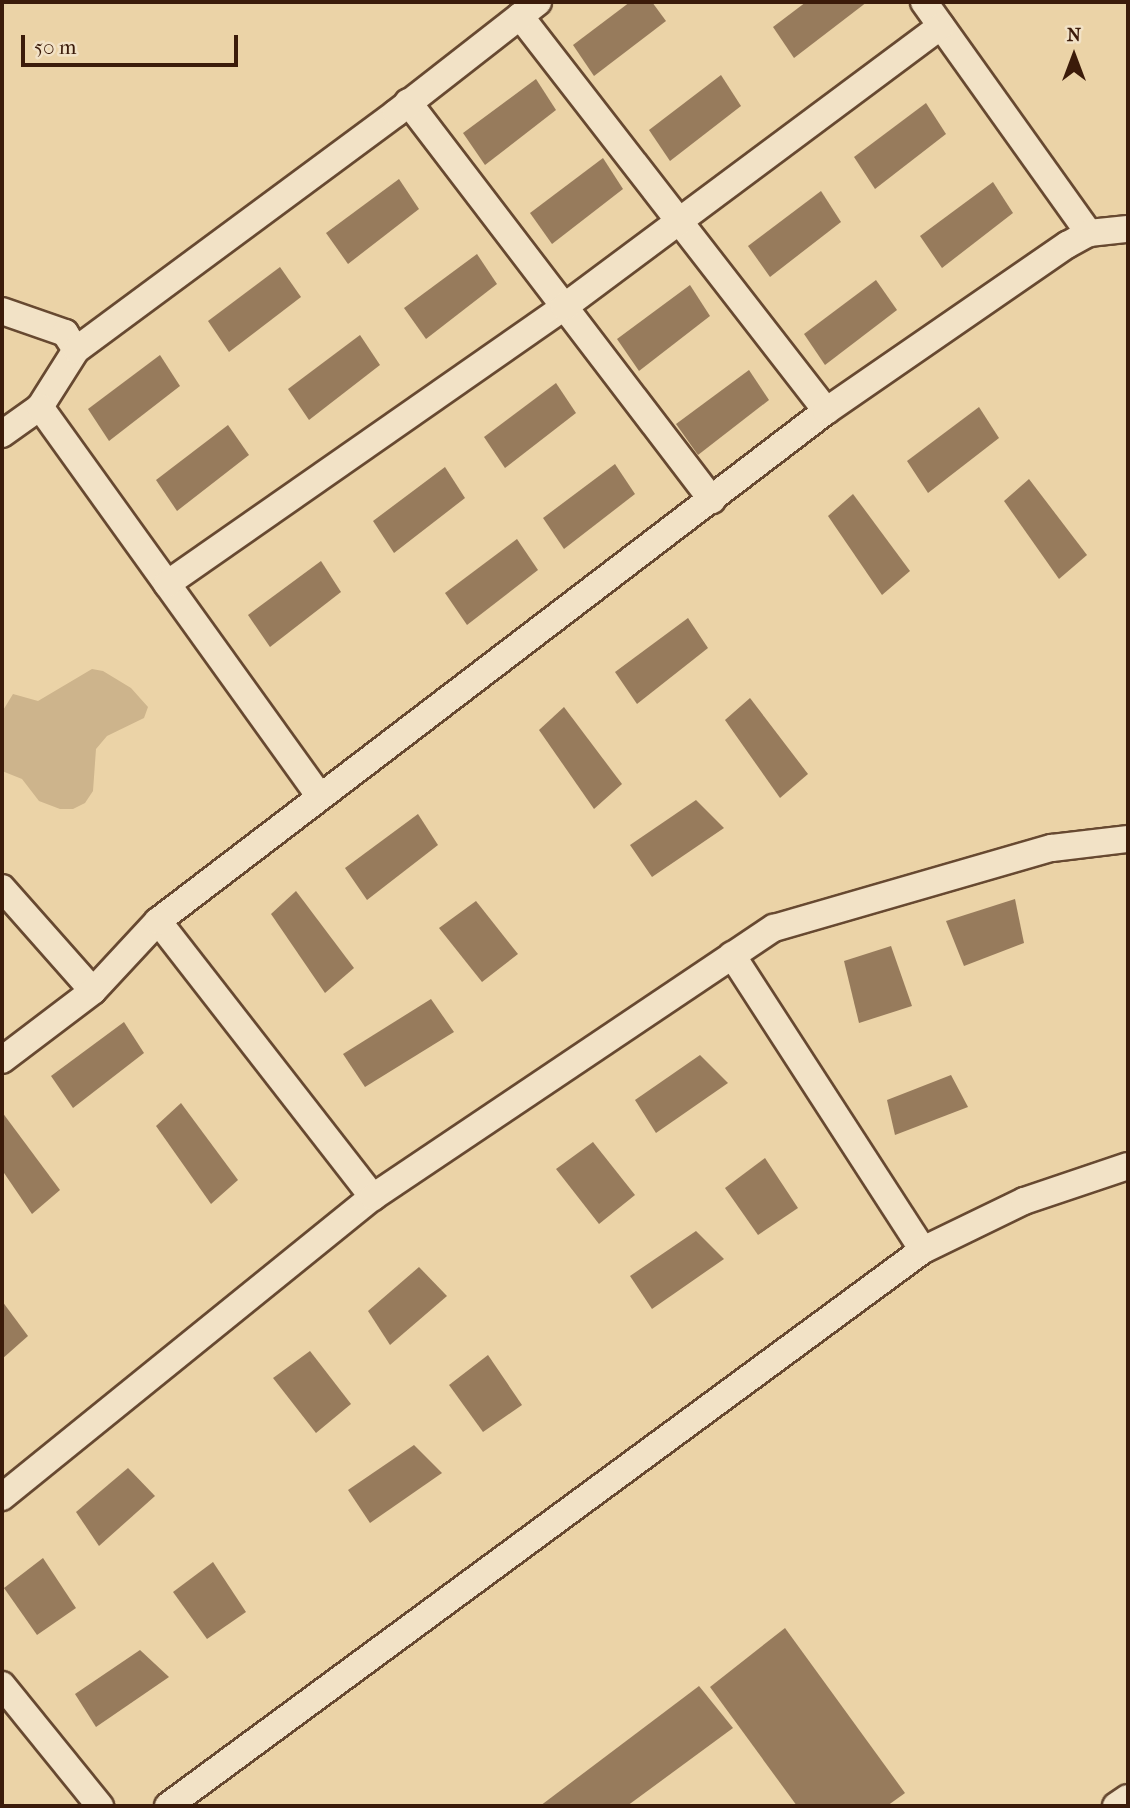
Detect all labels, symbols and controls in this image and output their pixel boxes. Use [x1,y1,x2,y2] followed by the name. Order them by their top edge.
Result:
[24,21,242,65] scale bar
[1039,21,1109,91] north arrow
[1067,24,1081,46] text: N
[34,35,77,59] text: 50 m

